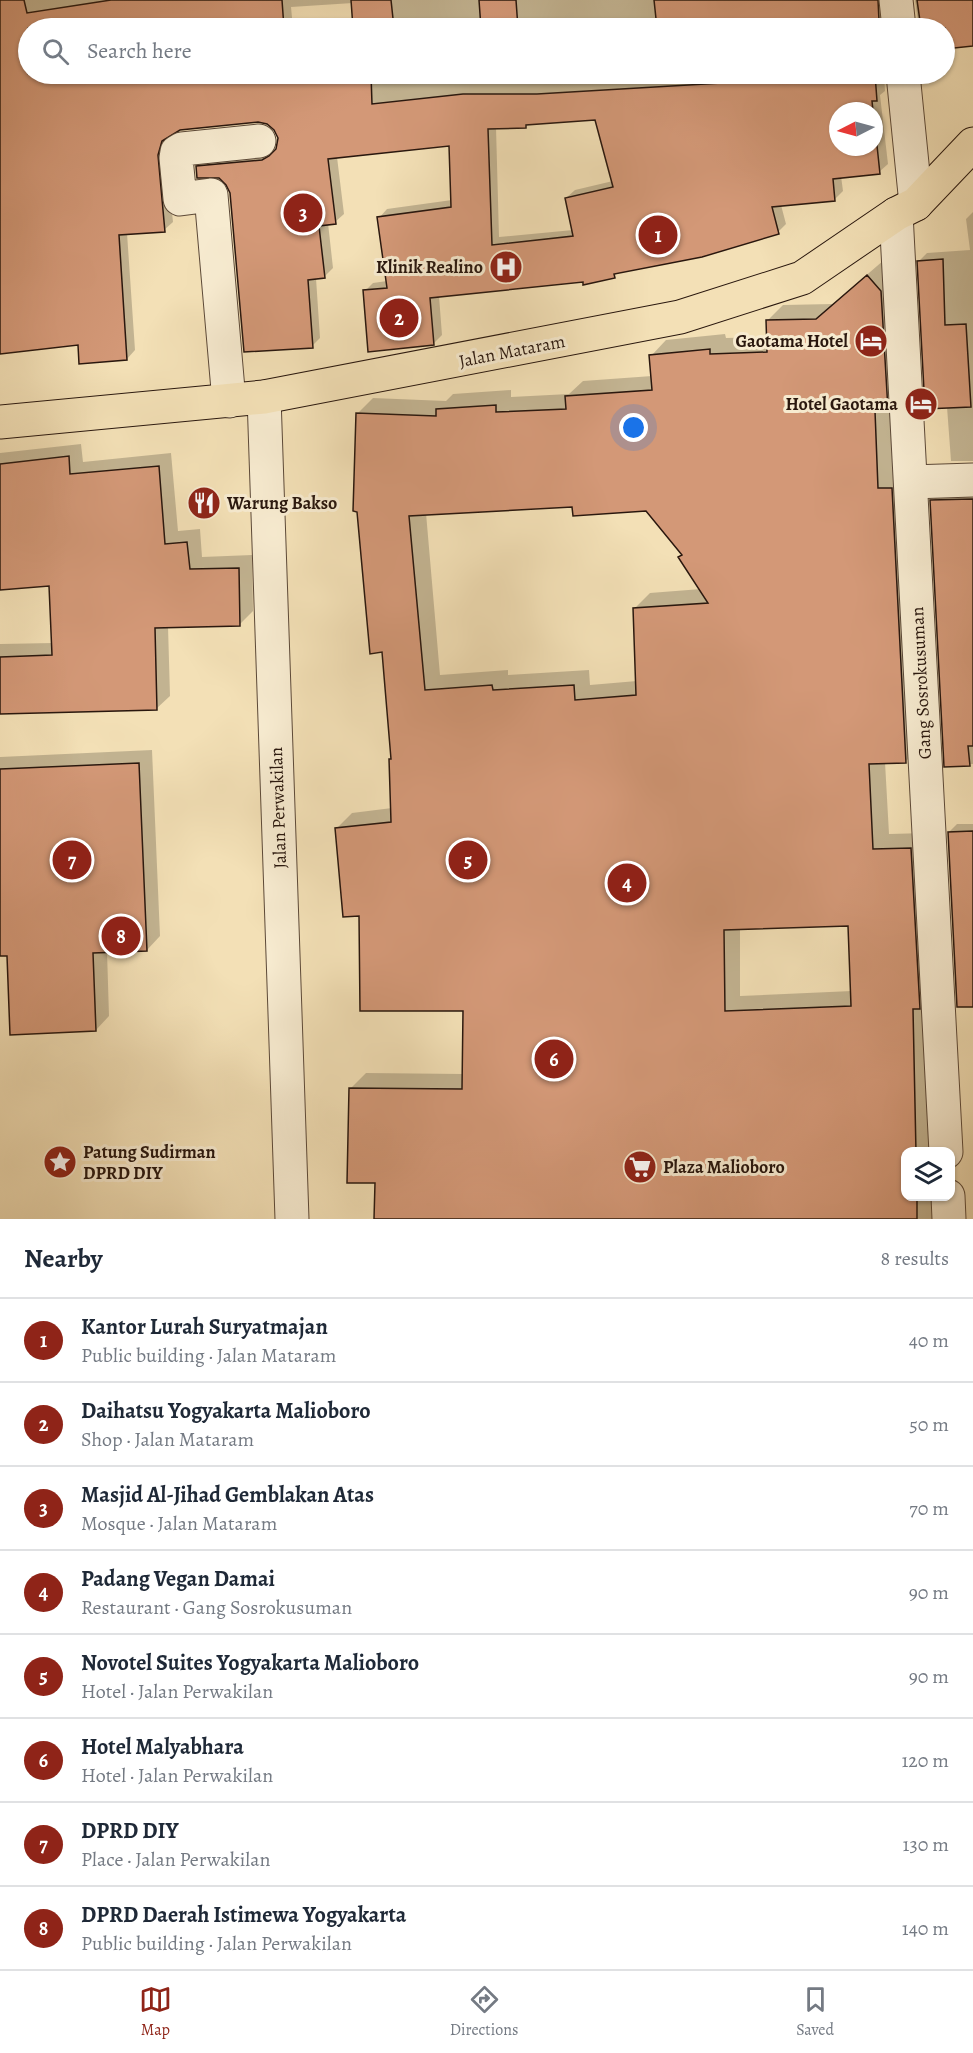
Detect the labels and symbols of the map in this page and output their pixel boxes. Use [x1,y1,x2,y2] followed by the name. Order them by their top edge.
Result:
[829,102,883,156] north arrow
[284,190,322,236] pin: 3
[638,212,678,258] pin: 1
[488,249,524,285] hospital icon: Klinik Realino
[376,255,483,279] place label: Klinik Realino
[380,296,418,340] pin: 2
[853,323,889,359] hotel icon: Gaotama Hotel
[457,329,567,373] street label: Jalan Mataram
[736,329,848,353] place label: Gaotama Hotel
[903,386,939,422] hotel icon: Hotel Gaotama
[786,392,898,416] place label: Hotel Gaotama
[619,413,648,442] your location
[186,485,222,521] restaurant icon: Warung Bakso
[226,491,337,515] place label: Warung Bakso
[905,606,937,760] street label: Gang Sosrokusuman
[264,747,292,869] street label: Jalan Perwakilan
[52,838,92,882] pin: 7
[448,838,488,882] pin: 5
[608,860,646,906] pin: 4
[102,914,140,958] pin: 8
[534,1036,574,1082] pin: 6
[83,1140,216,1185] place label: Patung Sudirman DPRD DIY
[42,1144,78,1180] place icon: Patung Sudirman DPRD DIY
[622,1149,658,1185] supermarket icon: Plaza Malioboro
[663,1155,785,1179] place label: Plaza Malioboro

